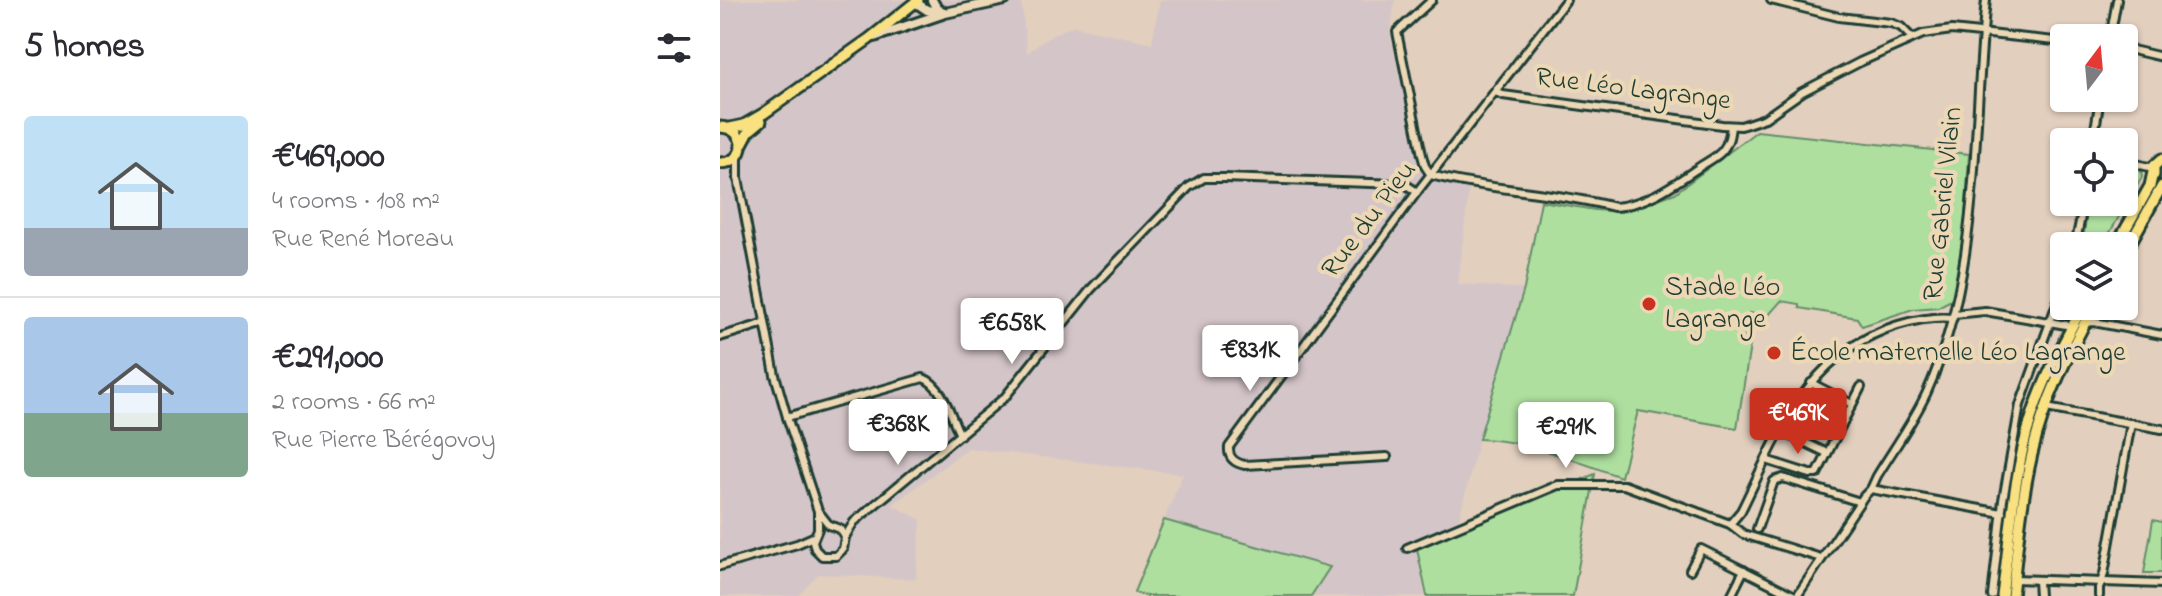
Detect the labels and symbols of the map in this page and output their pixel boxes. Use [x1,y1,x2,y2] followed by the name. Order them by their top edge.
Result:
[2050,24,2138,112] north arrow
[1533,58,1733,122] street label: Rue Léo Lagrange
[1913,105,1975,303] street label: Rue Gabriel Vilain
[1312,153,1428,287] street label: Rue du Pieu
[1665,268,1780,341] place label: Stade Léo Lagrange
[1640,295,1658,313] marker: Stade Léo Lagrange
[956,298,1068,366] pin: €658K
[1194,325,1306,393] pin: €831K
[1790,333,2126,374] place label: École maternelle Léo Lagrange
[1765,344,1783,362] marker: École maternelle Léo Lagrange
[1742,388,1854,456] pin: €469K
[842,399,954,467] pin: €368K
[1510,402,1622,470] pin: €291K

